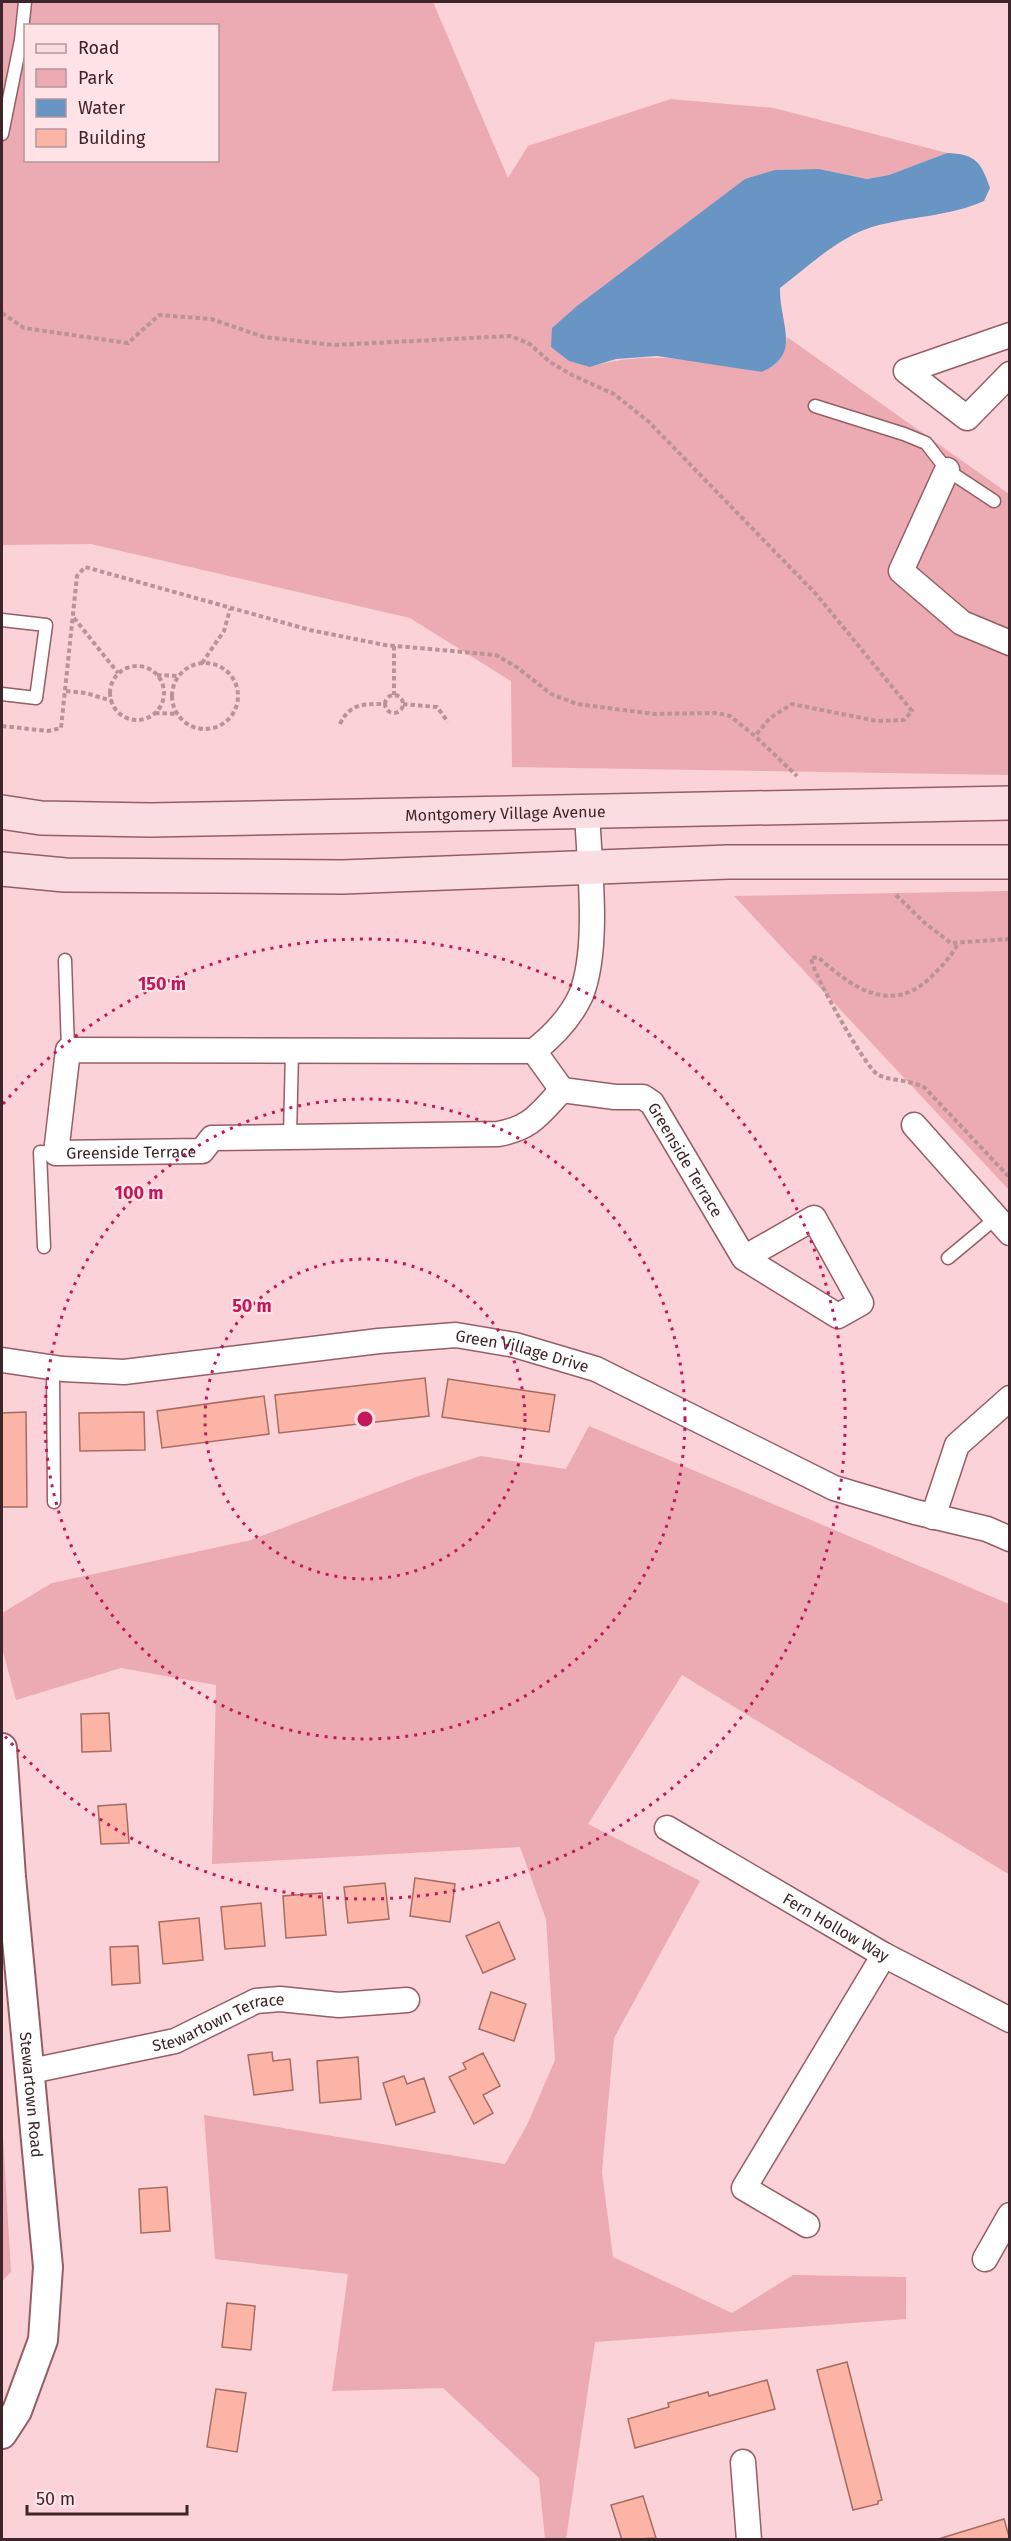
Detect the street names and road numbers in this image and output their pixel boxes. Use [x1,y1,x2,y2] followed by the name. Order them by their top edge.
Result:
[405,801,606,824] street label: Montgomery Village Avenue
[644,1099,727,1220] street label: Greenside Terrace
[66,1142,196,1162] street label: Greenside Terrace
[454,1326,591,1376] street label: Green Village Drive
[780,1889,892,1966] street label: Fern Hollow Way
[150,1989,285,2055] street label: Stewartown Terrace
[16,2031,47,2158] street label: Stewartown Road

